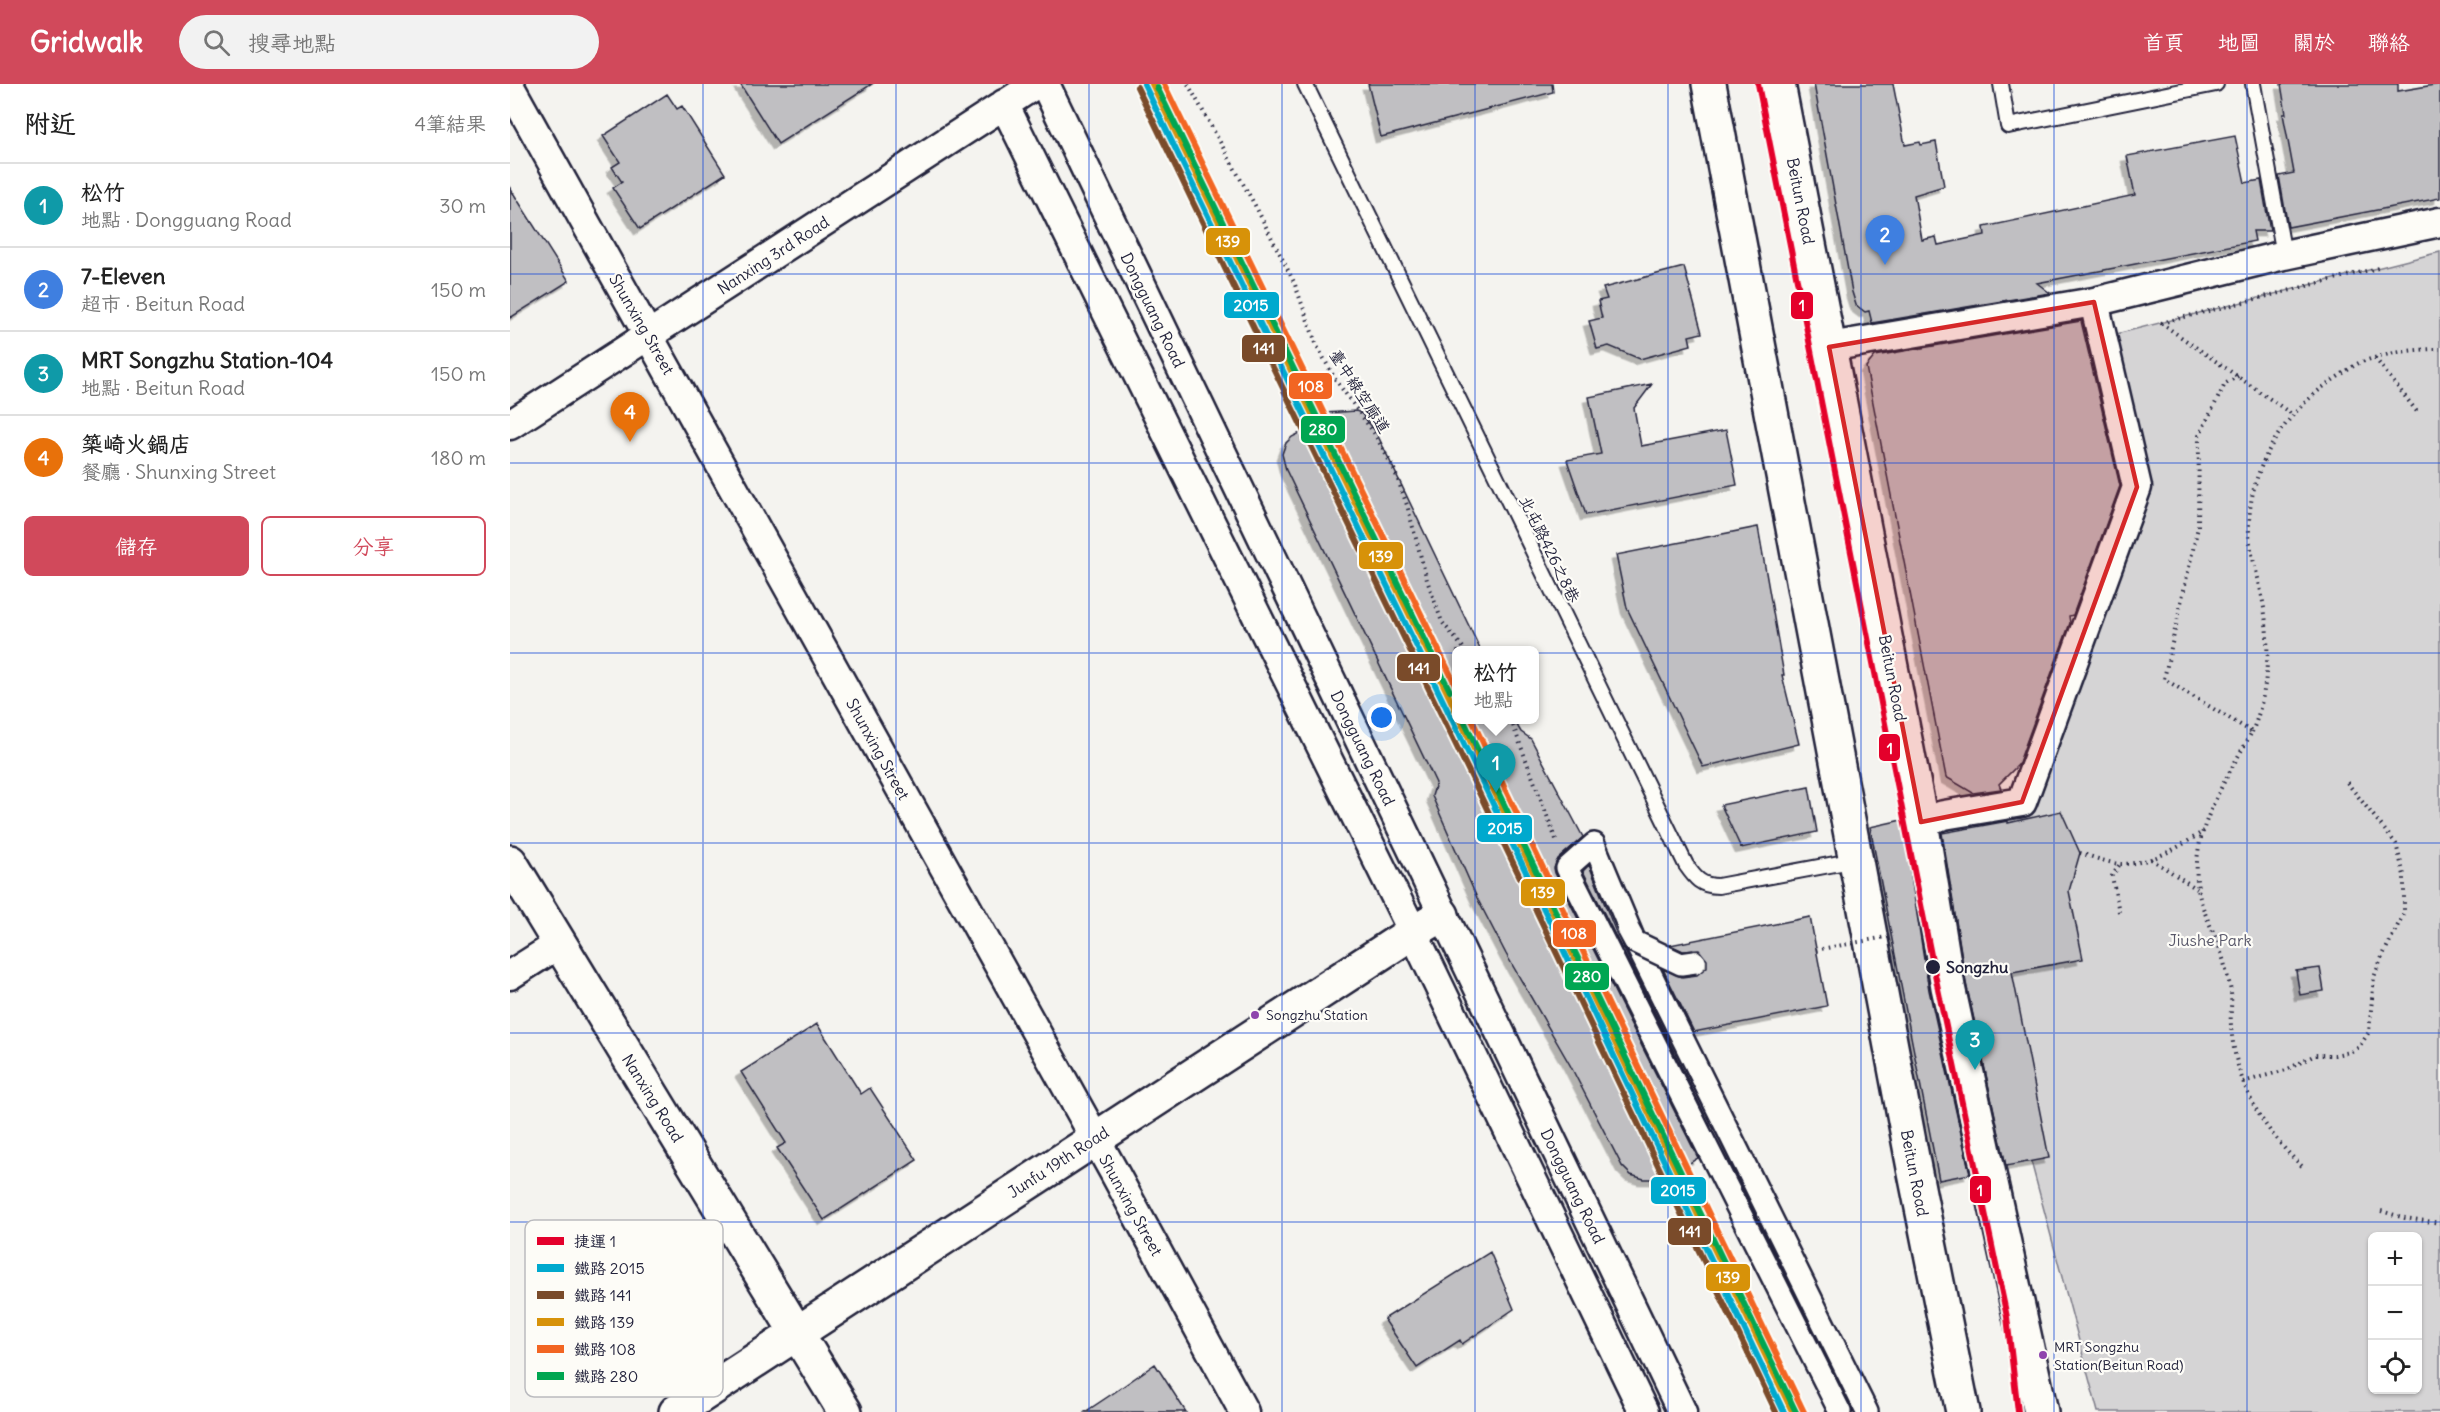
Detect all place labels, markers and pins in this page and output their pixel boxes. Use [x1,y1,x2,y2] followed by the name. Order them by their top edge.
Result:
[1866,216,1904,265] pin: 2
[610,392,650,442] pin: 4
[1476,744,1516,793] pin: 1
[1946,957,2009,978] place label: Songzhu
[1924,958,1942,976] marker: Songzhu
[1266,1006,1368,1024] place label: Songzhu Station
[1249,1009,1261,1021] marker: Songzhu Station
[1956,1020,1994,1070] pin: 3
[2054,1338,2184,1374] place label: MRT Songzhu Station(Beitun Road)
[2037,1349,2049,1361] marker: MRT Songzhu Station(Beitun Road)

